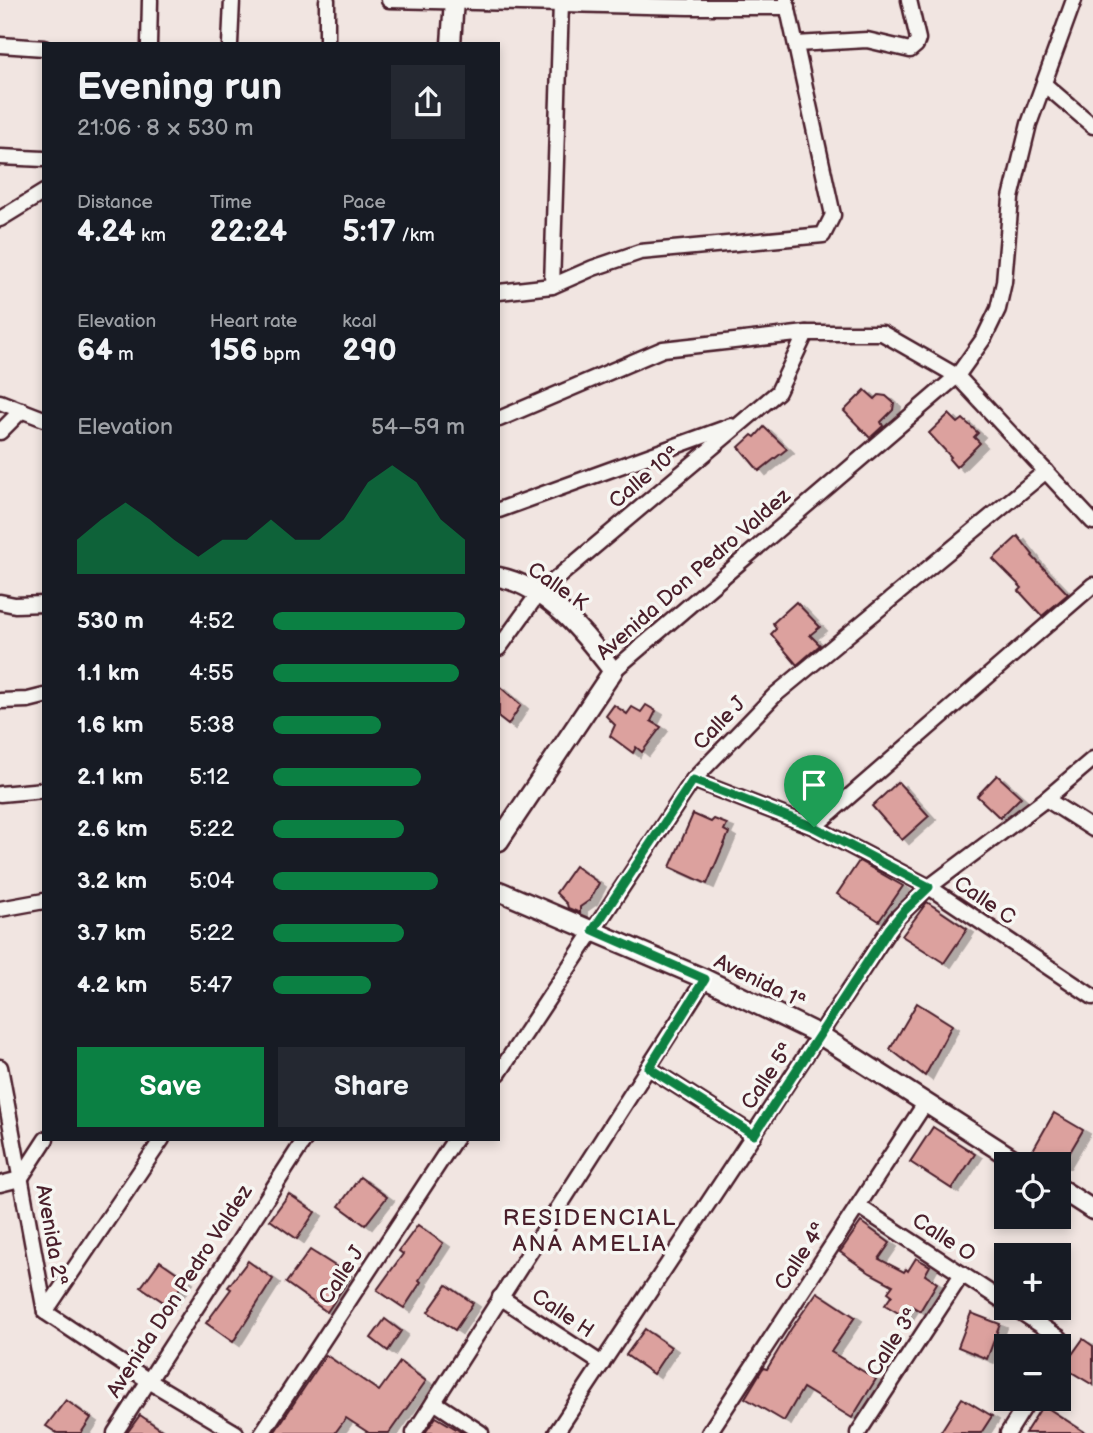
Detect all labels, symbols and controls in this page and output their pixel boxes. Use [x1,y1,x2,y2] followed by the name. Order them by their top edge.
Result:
[77,65,282,110] text: Evening run
[391,65,465,139] button: share
[77,114,254,142] text: 21:06 · 8 × 530 m
[77,191,153,214] text: Distance
[210,191,252,214] text: Time
[342,191,386,214] text: Pace
[77,214,136,250] text: 4.24
[210,214,287,250] text: 22:24
[342,214,396,250] text: 5:17
[136,224,166,247] text: km
[396,224,435,247] text: /km
[77,310,156,333] text: Elevation
[210,310,297,333] text: Heart rate
[342,310,376,333] text: kcal
[77,333,113,369] text: 64
[210,333,258,369] text: 156
[342,333,397,369] text: 290
[113,343,134,366] text: m
[258,343,300,366] text: bpm
[77,413,173,441] text: Elevation
[371,413,465,441] text: 54–59 m
[604,441,684,514] street label: Calle 10ª
[591,483,796,665] street label: Avenida Don Pedro Valdez
[523,557,593,616] street label: Calle K
[77,607,144,635] text: 530 m
[189,607,234,635] text: 4:52
[77,659,139,687] text: 1.1 km
[189,659,234,687] text: 4:55
[688,691,751,755] street label: Calle J
[77,711,144,739] text: 1.6 km
[189,711,234,739] text: 5:38
[784,755,844,827] pin
[77,763,143,791] text: 2.1 km
[189,763,229,791] text: 5:12
[795,766,833,804] icon: arrive
[77,815,148,843] text: 2.6 km
[189,815,234,843] text: 5:22
[77,867,147,895] text: 3.2 km
[189,867,234,895] text: 5:04
[949,871,1020,930] street label: Calle C
[77,919,146,947] text: 3.7 km
[189,919,234,947] text: 5:22
[710,949,809,1014] street label: Avenida 1ª
[77,971,147,999] text: 4.2 km
[189,971,232,999] text: 5:47
[736,1038,799,1114] street label: Calle 5ª
[77,1047,264,1127] button: Save
[278,1047,465,1127] button: Share
[994,1152,1071,1411] map controls
[994,1152,1071,1229] button: locate
[101,1179,258,1402] street label: Avenida Don Pedro Valdez
[30,1183,73,1287] street label: Avenida 2ª
[503,1204,677,1258] district label: RESIDENCIAL ANA AMELIA
[907,1208,980,1267] street label: Calle O
[769,1218,831,1295] street label: Calle 4ª
[313,1241,370,1309] street label: Calle J
[994,1243,1071,1320] button: +
[527,1284,599,1343] street label: Calle H
[861,1304,924,1381] street label: Calle 3ª
[994,1334,1071,1411] button: −

